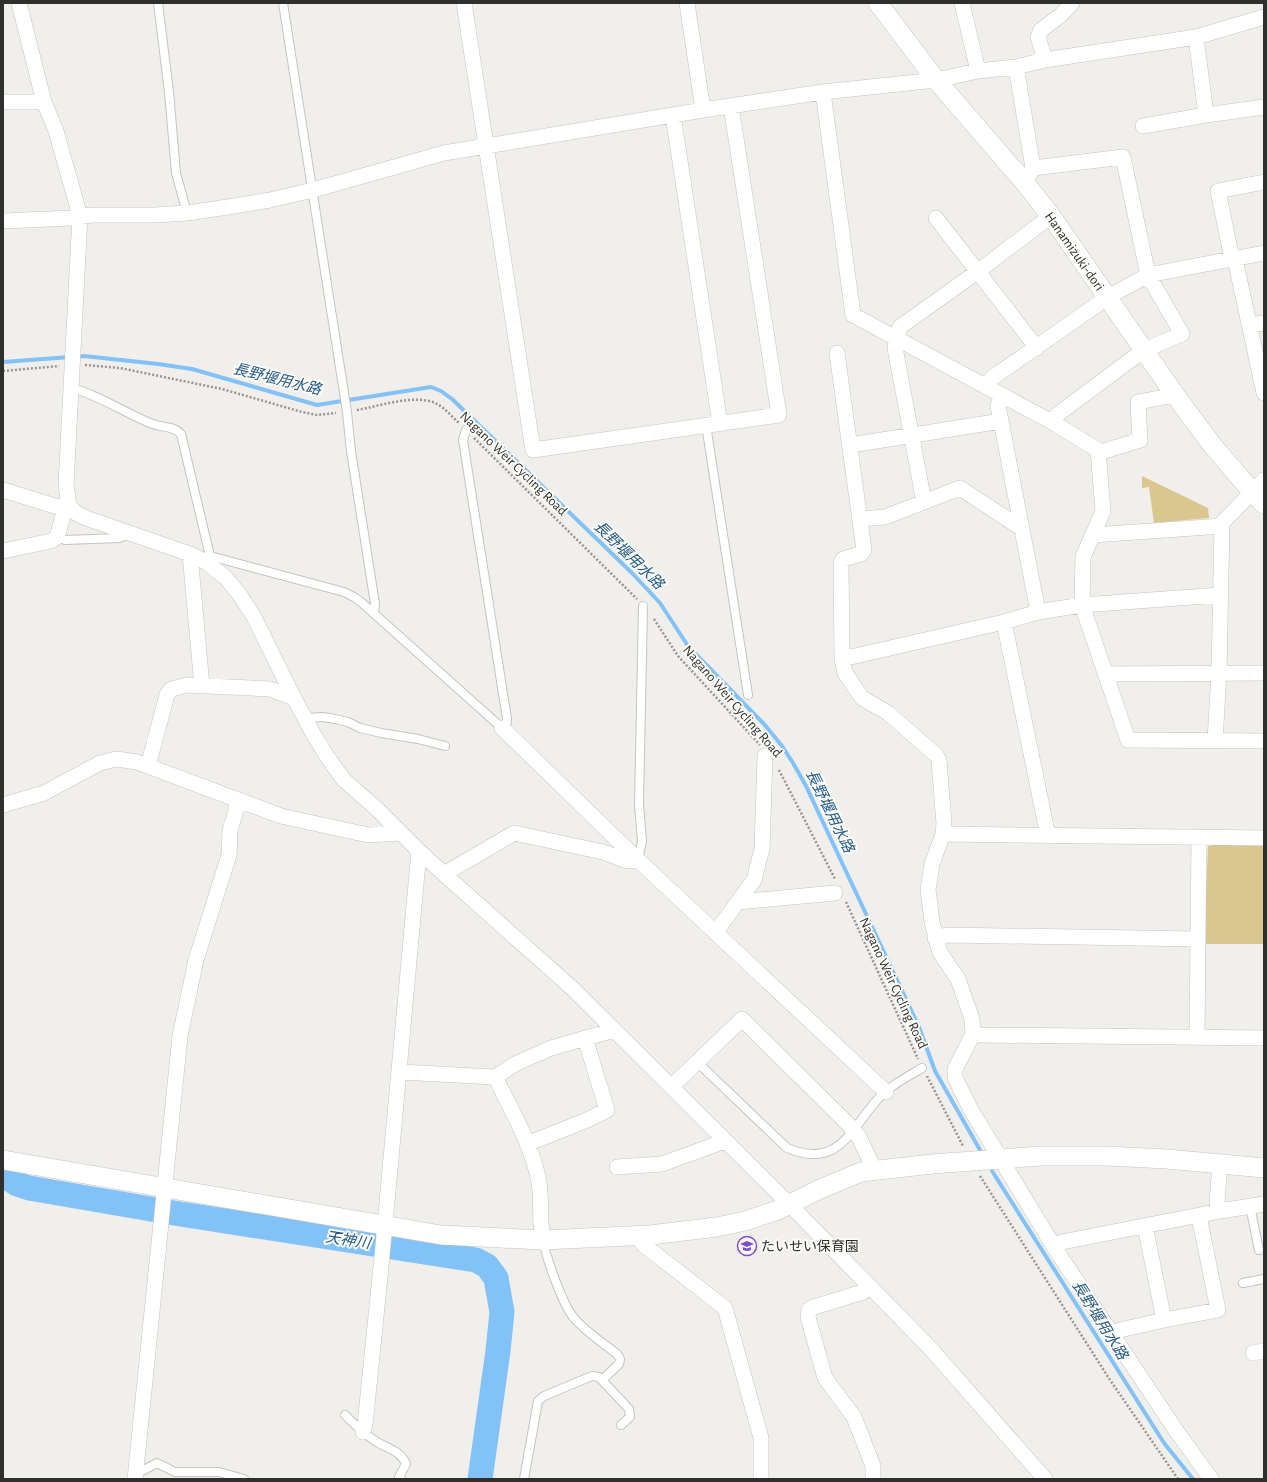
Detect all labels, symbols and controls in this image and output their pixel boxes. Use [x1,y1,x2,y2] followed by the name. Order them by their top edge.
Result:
[1042,210,1106,294] street label: Hanamizuki-dori
[231,360,325,398] water label: 長野堰用水路
[457,409,570,518] street label: Nagano Weir Cycling Road
[591,518,668,593] water label: 長野堰用水路
[680,643,784,760] street label: Nagano Weir Cycling Road
[803,767,858,857] water label: 長野堰用水路
[857,916,930,1051] street label: Nagano Weir Cycling Road
[325,1229,373,1252] water label: 天神川
[736,1235,758,1257] school or university icon: たいせい保育園
[761,1239,859,1254] place label: たいせい保育園
[1069,1278,1132,1364] water label: 長野堰用水路

